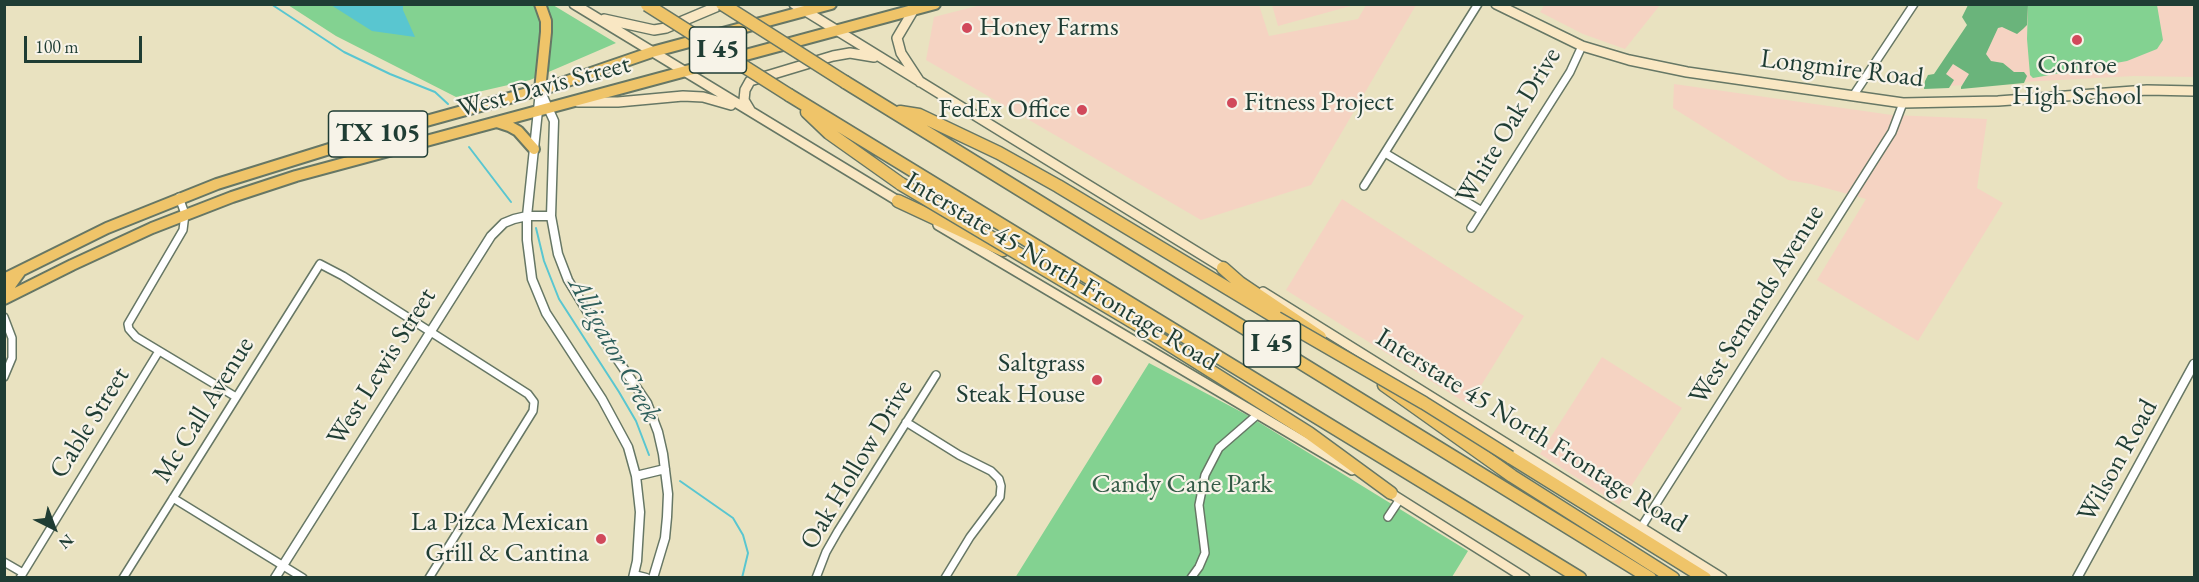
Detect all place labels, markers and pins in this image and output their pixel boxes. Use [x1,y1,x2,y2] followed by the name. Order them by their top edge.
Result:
[979,12,1119,44] place label: Honey Farms
[960,21,974,35] marker: Honey Farms
[2070,33,2084,47] marker: Conroe High School
[2012,50,2142,113] place label: Conroe High School
[1244,87,1394,119] place label: Fitness Project
[938,94,1070,126] place label: FedEx Office
[1225,96,1239,110] marker: Fitness Project
[1075,103,1089,117] marker: FedEx Office
[956,348,1085,411] place label: Saltgrass Steak House
[1090,373,1104,387] marker: Saltgrass Steak House
[411,507,589,570] place label: La Pizca Mexican Grill & Cantina
[594,532,608,546] marker: La Pizca Mexican Grill & Cantina

